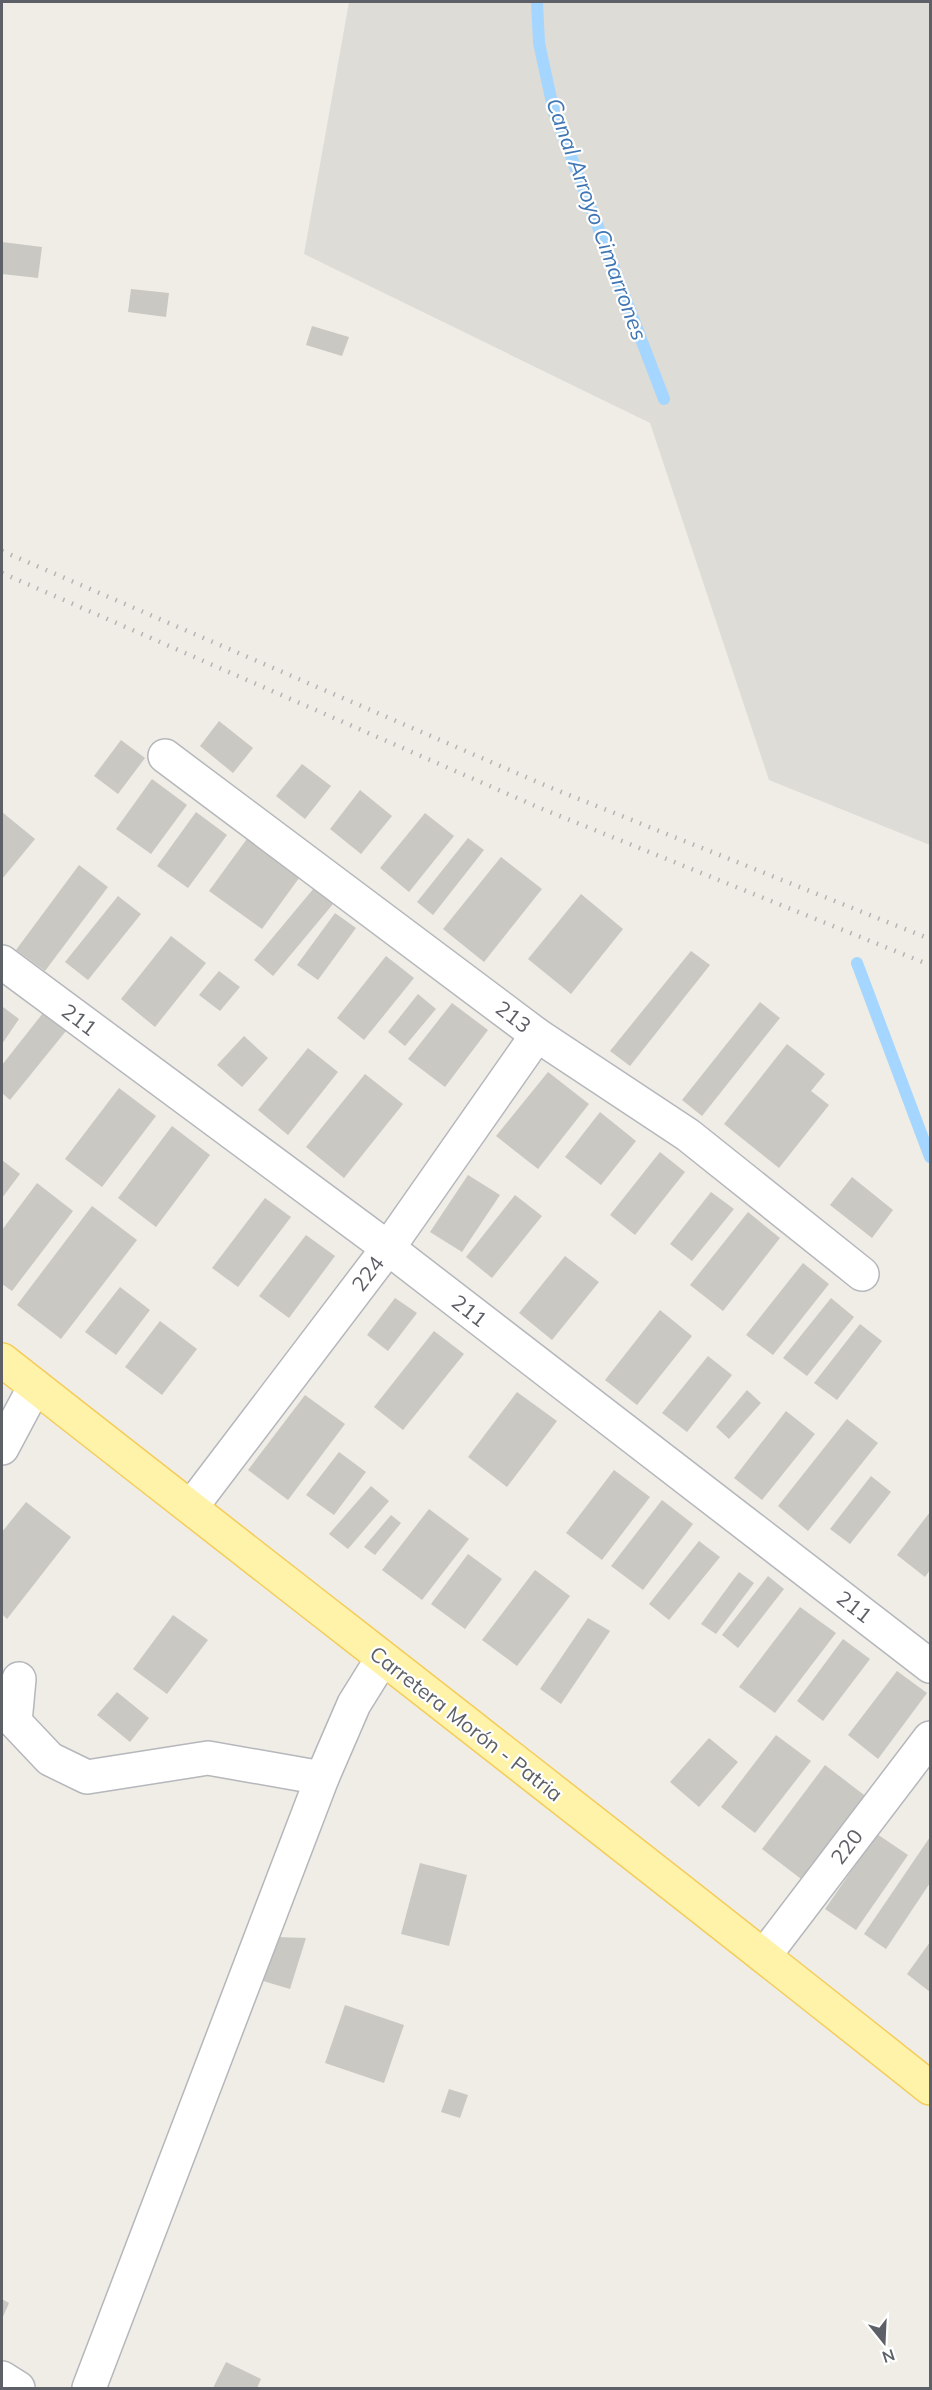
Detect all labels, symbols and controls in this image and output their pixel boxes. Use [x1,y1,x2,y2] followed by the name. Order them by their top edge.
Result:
[540,94,654,344] water label: Canal Arroyo Cimarrones
[491,994,537,1038] street label: 213
[57,997,103,1041] street label: 211
[345,1250,389,1296] street label: 224
[447,1288,493,1332] street label: 211
[832,1584,878,1628] street label: 211
[365,1640,568,1807] street label: Carretera Morón - Patria
[824,1823,868,1869] street label: 220
[854,2312,914,2372] north arrow
[880,2345,897,2368] text: N

